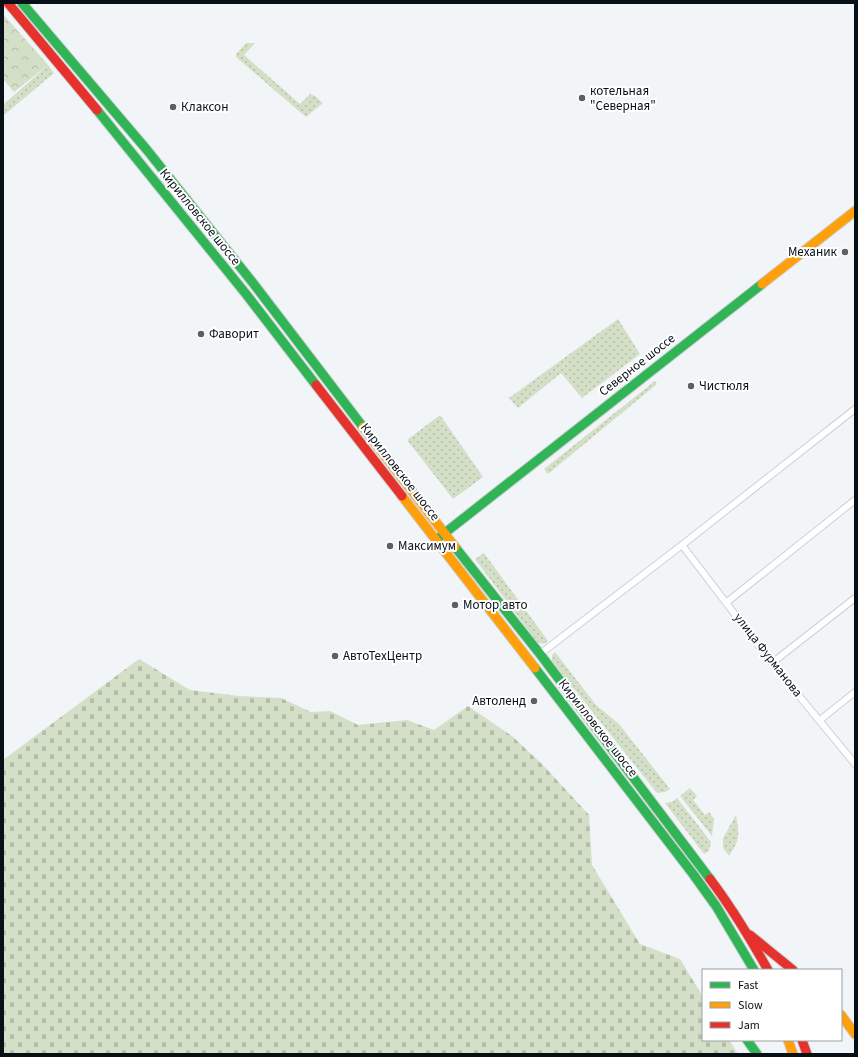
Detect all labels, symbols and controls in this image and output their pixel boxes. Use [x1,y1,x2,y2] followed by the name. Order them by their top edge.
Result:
[590,82,656,115] place label: котельная "Северная"
[577,93,587,103] marker: котельная "Северная"
[181,98,228,116] place label: Клаксон
[168,102,178,112] marker: Клаксон
[155,165,245,269] street label: Кирилловское шоссе
[788,243,838,261] place label: Механик
[840,247,850,257] marker: Механик
[209,325,259,343] place label: Фаворит
[196,329,206,339] marker: Фаворит
[595,330,679,400] street label: Северное шоссе
[699,377,749,395] place label: Чистюля
[686,381,696,391] marker: Чистюля
[356,419,444,525] street label: Кирилловское шоссе
[398,537,456,555] place label: Максимум
[385,541,395,551] marker: Максимум
[463,596,528,614] place label: Мотор авто
[450,600,460,610] marker: Мотор авто
[730,609,806,701] street label: улица Фурманова
[343,647,422,665] place label: АвтоТехЦентр
[330,651,340,661] marker: АвтоТехЦентр
[554,675,642,781] street label: Кирилловское шоссе
[472,692,526,710] place label: Автоленд
[529,696,539,706] marker: Автоленд
[702,969,842,1041] legend
[738,977,758,994] text: Fast
[738,997,763,1014] text: Slow
[738,1017,760,1034] text: Jam

